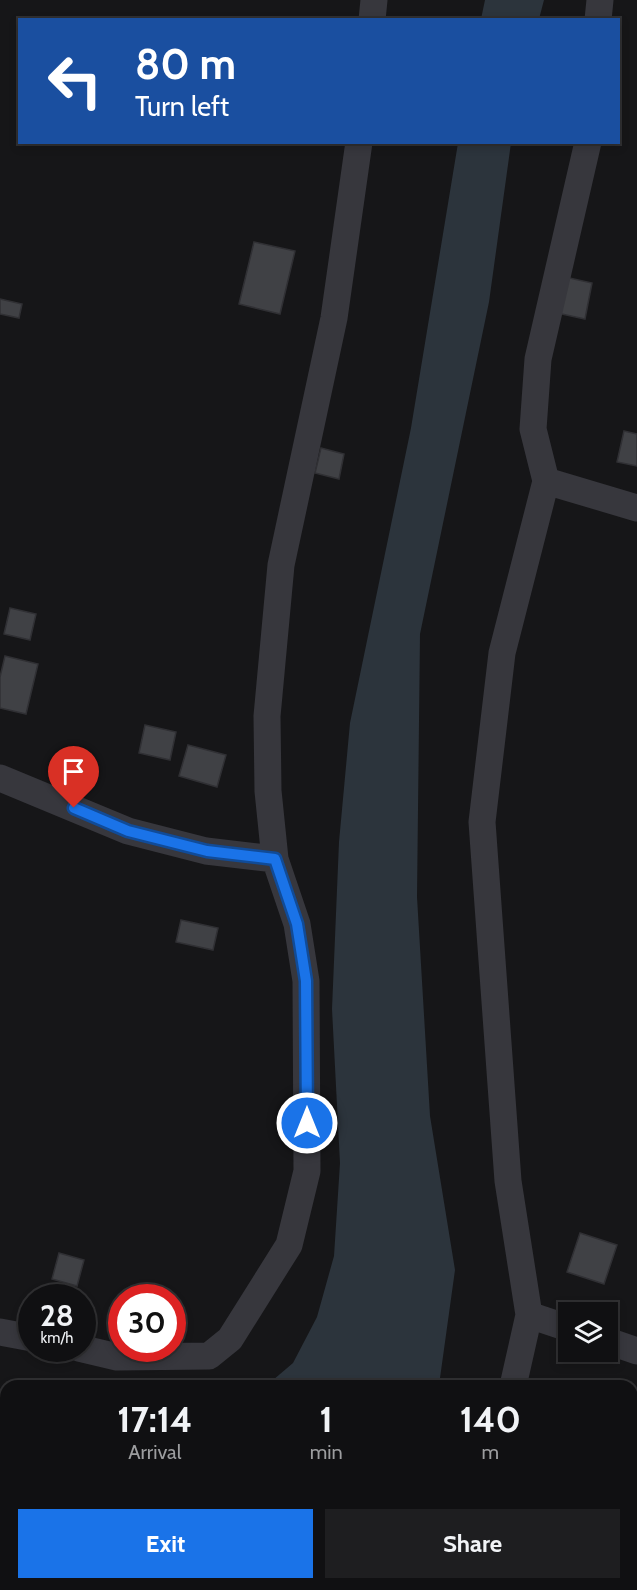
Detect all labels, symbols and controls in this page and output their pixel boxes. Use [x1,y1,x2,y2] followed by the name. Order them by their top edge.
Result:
[135,38,236,90] text: 80 m
[36,42,114,120] icon: left
[135,90,229,123] text: Turn left
[48,746,99,808] pin
[57,755,90,788] icon: arrive
[275,1091,339,1155] position arrow
[108,1284,186,1362] speed limit sign: 30
[40,1297,74,1334] text: 28
[558,1302,618,1362] map controls
[558,1302,618,1362] button: layers
[41,1329,73,1347] text: km/h
[117,1397,192,1441] text: 17:14
[319,1397,333,1441] text: 1
[460,1397,521,1441] text: 140
[128,1440,181,1464] text: Arrival
[310,1440,343,1464] text: min
[482,1440,499,1464] text: m
[18,1509,313,1578] button: Exit
[325,1509,620,1578] button: Share

